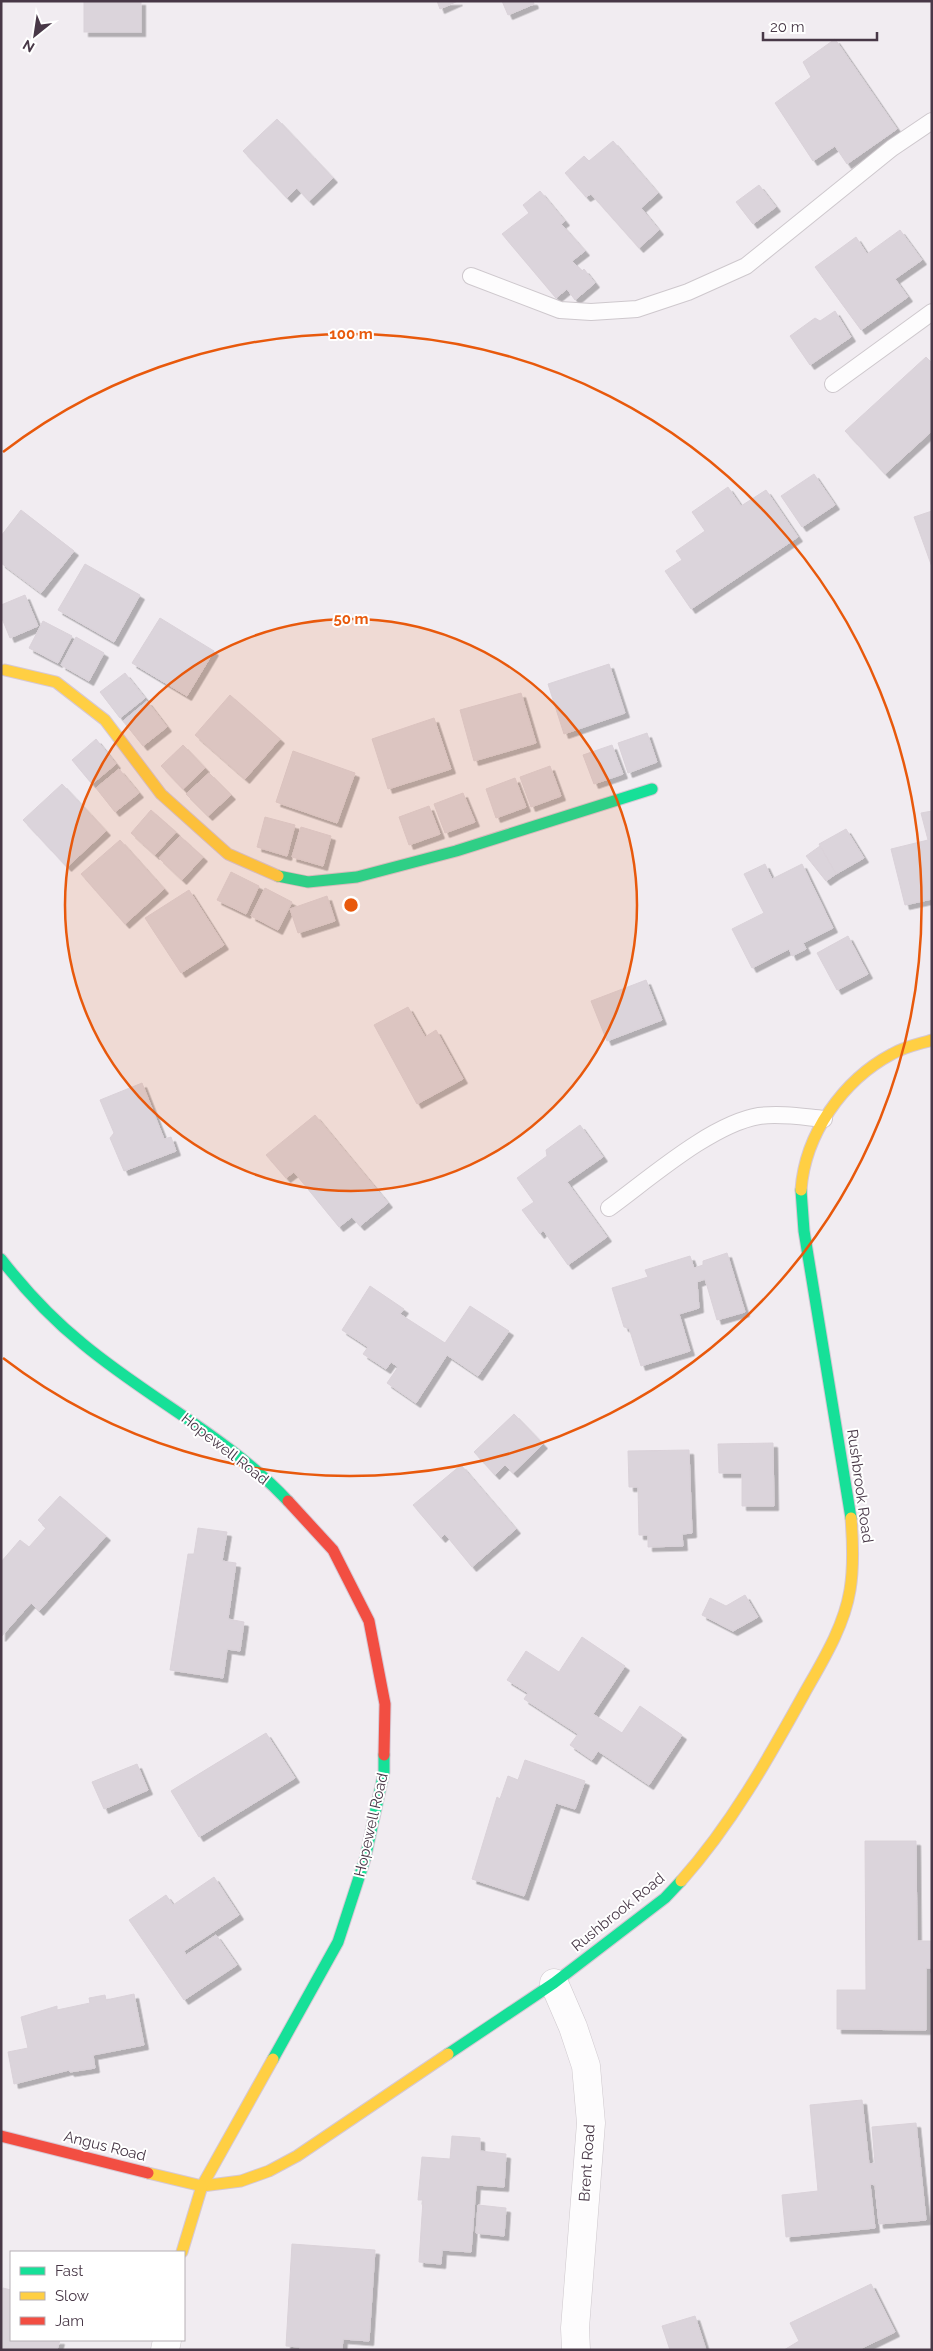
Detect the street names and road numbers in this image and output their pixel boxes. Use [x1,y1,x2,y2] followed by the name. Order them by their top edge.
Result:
[178,1409,272,1489] street label: Hopewell Road
[843,1428,877,1544] street label: Rushbrook Road
[350,1771,392,1879] street label: Hopewell Road
[568,1869,668,1955] street label: Rushbrook Road
[575,2124,599,2202] street label: Brent Road
[62,2127,148,2165] street label: Angus Road

